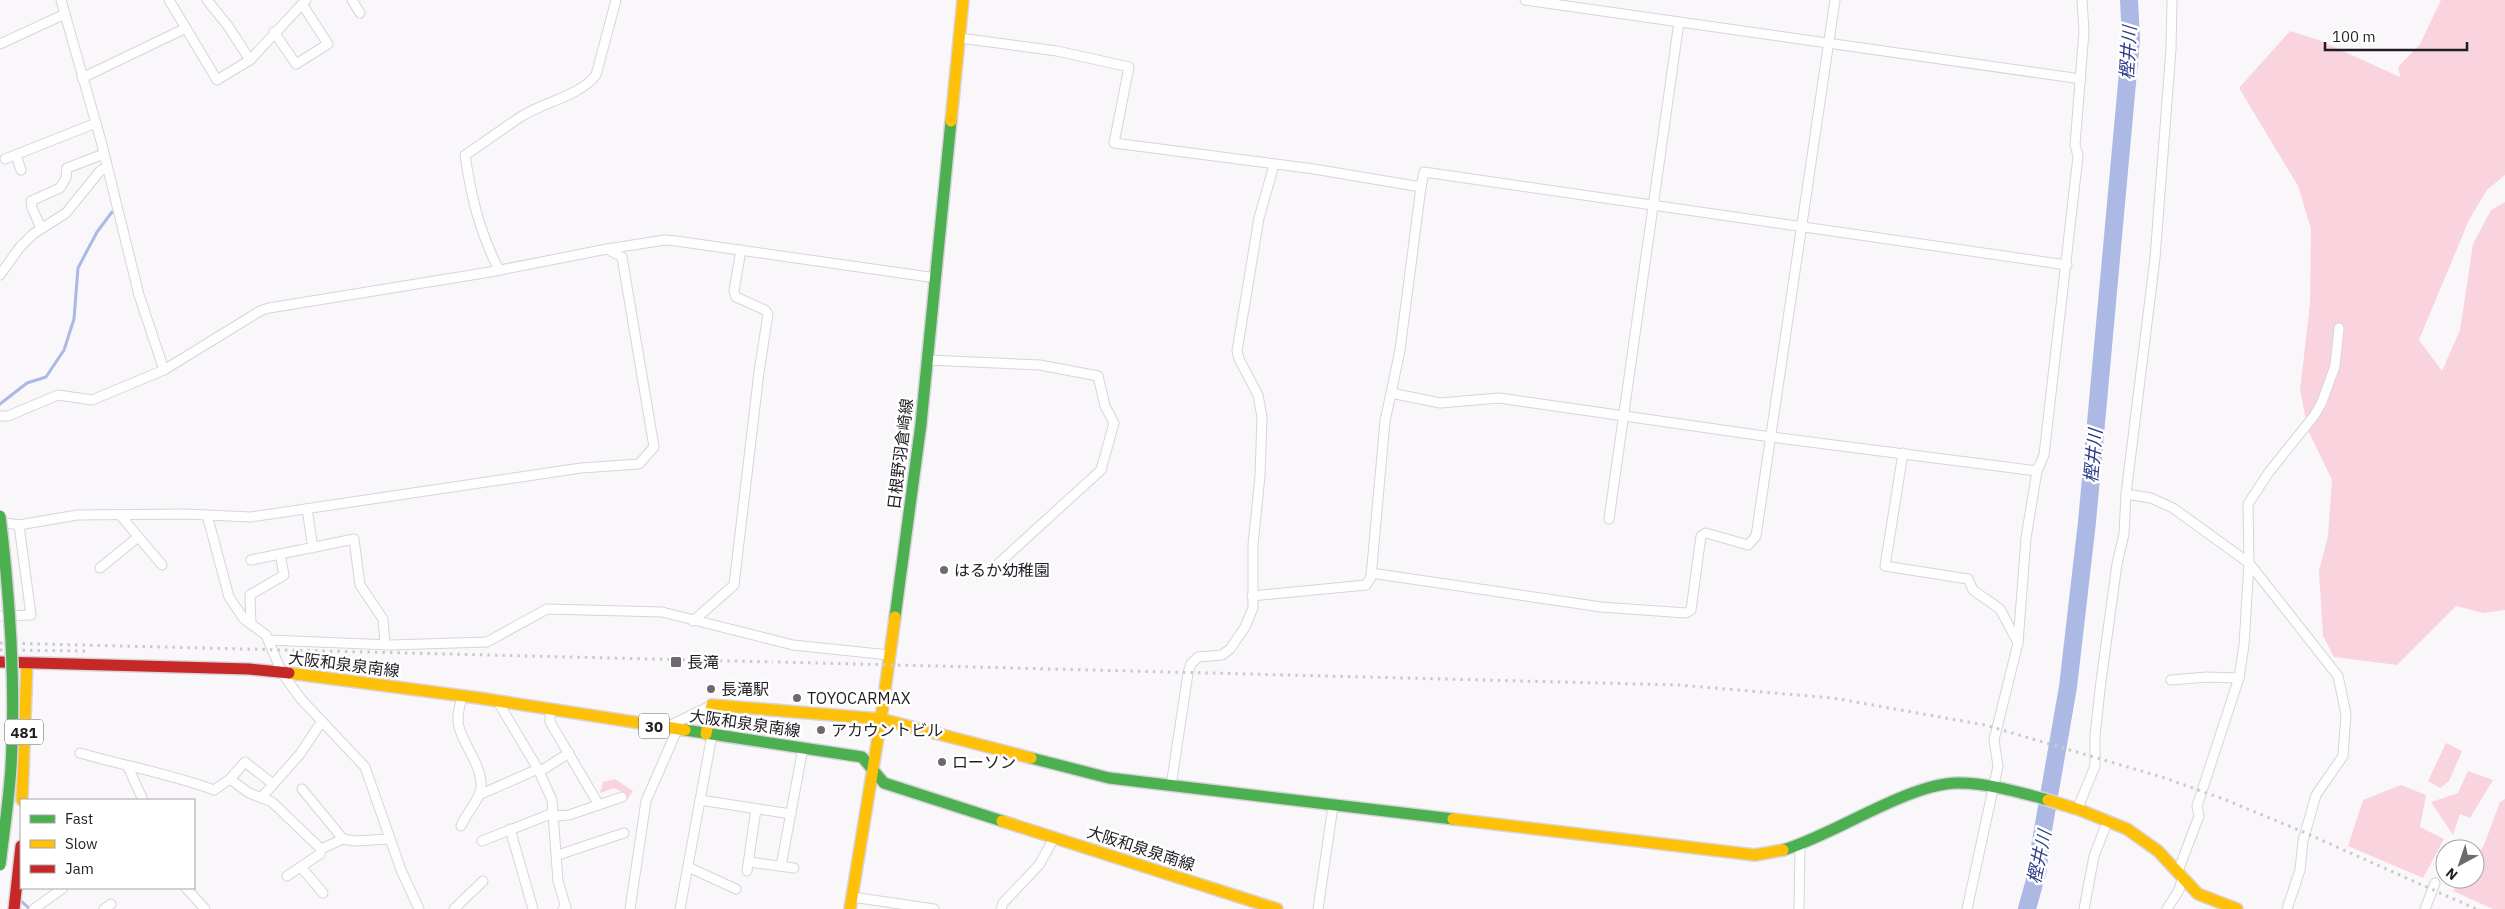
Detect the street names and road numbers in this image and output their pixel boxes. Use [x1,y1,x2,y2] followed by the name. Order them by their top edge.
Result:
[883,397,917,511] street label: 日根野羽倉崎線
[287,647,401,681] street label: 大阪和泉泉南線
[688,705,802,741] street label: 大阪和泉泉南線
[639,714,669,738] road number: 30
[5,720,43,744] road number: 481
[1085,821,1197,875] street label: 大阪和泉泉南線

